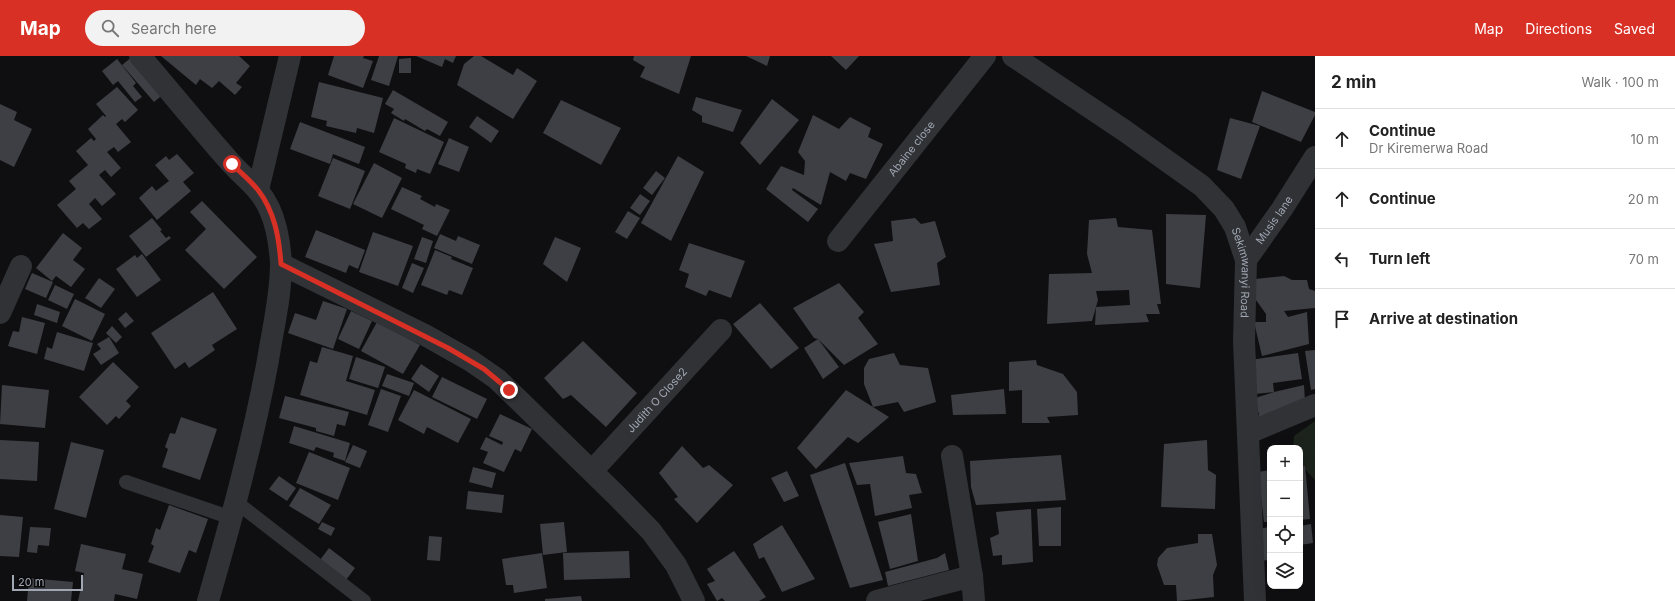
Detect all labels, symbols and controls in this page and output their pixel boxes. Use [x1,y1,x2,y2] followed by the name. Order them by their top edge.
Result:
[85,10,365,46] search box
[20,17,61,40] text: Map
[99,17,121,39] icon: search
[131,19,216,38] text: Search here
[1474,20,1503,37] text: Map
[1525,20,1592,37] text: Directions
[1614,20,1655,37] text: Saved
[1331,72,1376,92] text: 2 min
[1581,74,1659,90] text: Walk · 100 m
[885,118,938,179] street label: Abaine close
[1369,121,1436,140] text: Continue
[1331,128,1353,150] icon: ahead
[1630,131,1659,147] text: 10 m
[1369,140,1488,156] text: Dr Kiremerwa Road
[223,155,241,173] route start
[1331,188,1353,210] icon: ahead
[1369,189,1436,208] text: Continue
[1628,191,1659,207] text: 20 m
[1252,193,1296,247] street label: Musis lane
[1229,225,1253,318] street label: Sekimwanyi Road
[1331,248,1353,270] icon: left
[1369,249,1430,268] text: Turn left
[1629,251,1659,267] text: 70 m
[1331,308,1353,330] icon: arrive
[1369,309,1518,328] text: Arrive at destination
[624,365,690,436] street label: Judith O Close2
[500,381,518,399] route end
[1267,445,1303,589] map controls
[1267,445,1303,481] button: +
[1267,481,1303,517] button: −
[1267,517,1303,553] button: locate
[1267,553,1303,589] button: layers
[12,573,83,592] scale bar
[18,575,44,589] text: 20 m

